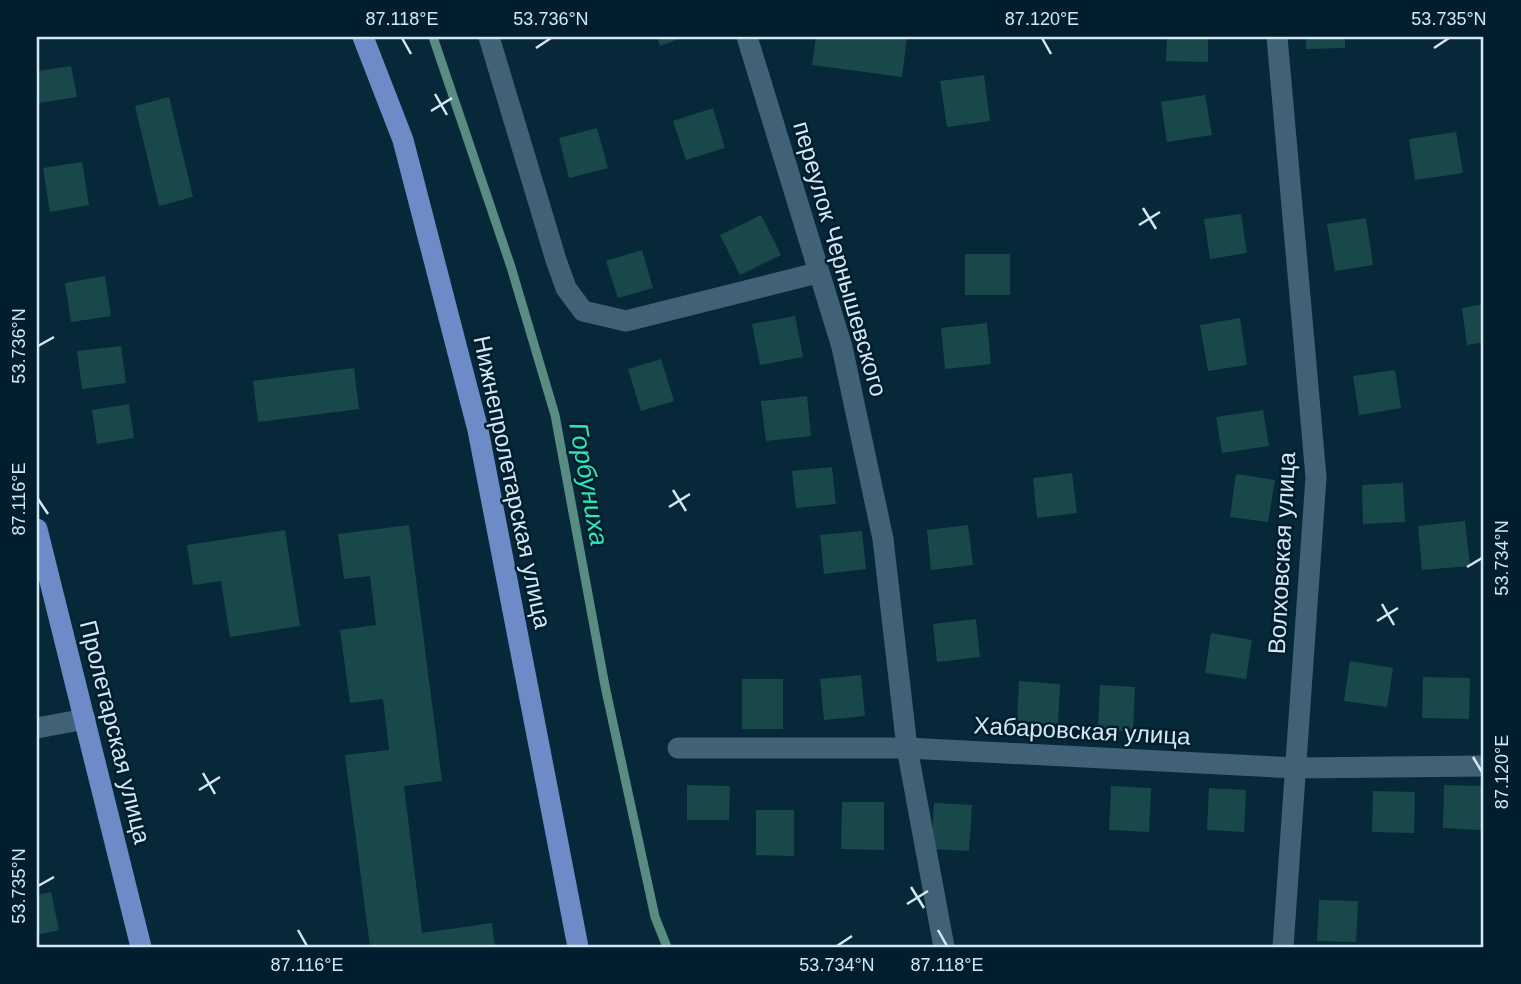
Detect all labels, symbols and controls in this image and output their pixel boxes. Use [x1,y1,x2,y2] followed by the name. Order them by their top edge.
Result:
[366,9,438,29] text: 87.118°E
[513,9,589,29] text: 53.736°N
[1005,9,1079,29] text: 87.120°E
[1411,9,1487,29] text: 53.735°N
[788,118,893,400] street label: переулок Чернышевского
[9,308,29,384] text: 53.736°N
[468,333,557,631] street label: Нижнепролетарская улица
[563,420,615,548] water label: Горбуниха
[1263,451,1300,655] street label: Волховская улица
[9,463,29,535] text: 87.116°E
[1492,520,1512,596] text: 53.734°N
[75,617,156,847] street label: Пролетарская улица
[973,711,1192,750] street label: Хабаровская улица
[1492,735,1512,809] text: 87.120°E
[9,848,29,924] text: 53.735°N
[271,955,343,975] text: 87.116°E
[799,955,875,975] text: 53.734°N
[911,955,983,975] text: 87.118°E

